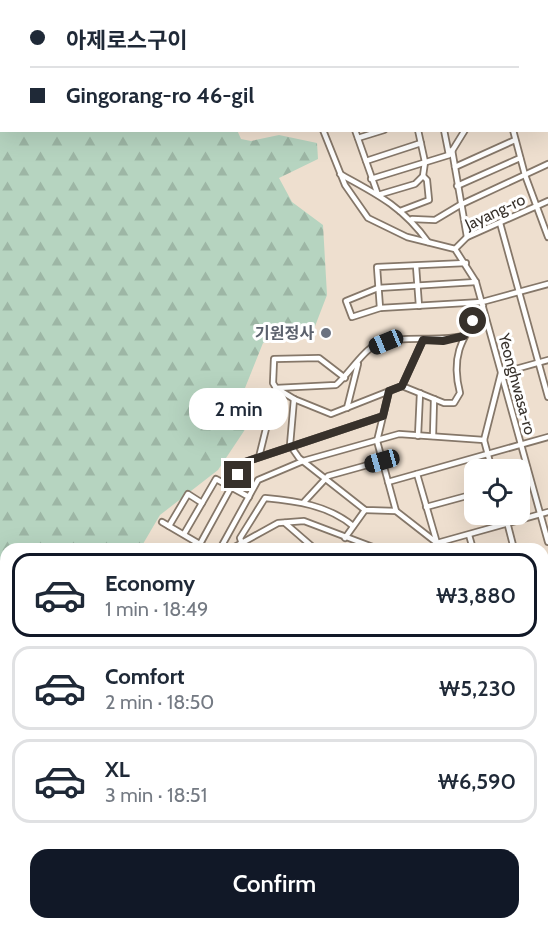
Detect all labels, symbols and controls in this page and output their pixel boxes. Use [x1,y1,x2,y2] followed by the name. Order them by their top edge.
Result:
[66,27,187,54] text: 아제로스구이
[66,82,254,109] text: Gingorang-ro 46-gil
[461,190,528,235] street label: Jayang-ro
[459,307,486,334] route start
[255,324,314,343] place label: 기원정사
[319,326,333,340] marker: 기원정사
[366,327,406,357] car
[494,330,540,437] street label: Yeonghwasa-ro
[188,388,288,430] callout: 2 min
[214,397,263,421] text: 2 min
[362,447,402,475] car
[464,459,530,525] map controls
[464,459,530,525] button: locate
[224,461,251,488] route end
[33,568,87,622] icon: car
[105,570,195,597] text: Economy
[436,582,516,609] text: ₩3,880
[105,597,208,621] text: 1 min · 18:49
[33,661,87,715] icon: car
[105,663,184,690] text: Comfort
[439,675,516,702] text: ₩5,230
[105,690,214,714] text: 2 min · 18:50
[33,754,87,808] icon: car
[105,756,130,783] text: XL
[438,768,516,795] text: ₩6,590
[105,783,207,807] text: 3 min · 18:51
[30,849,519,918] button: Confirm

